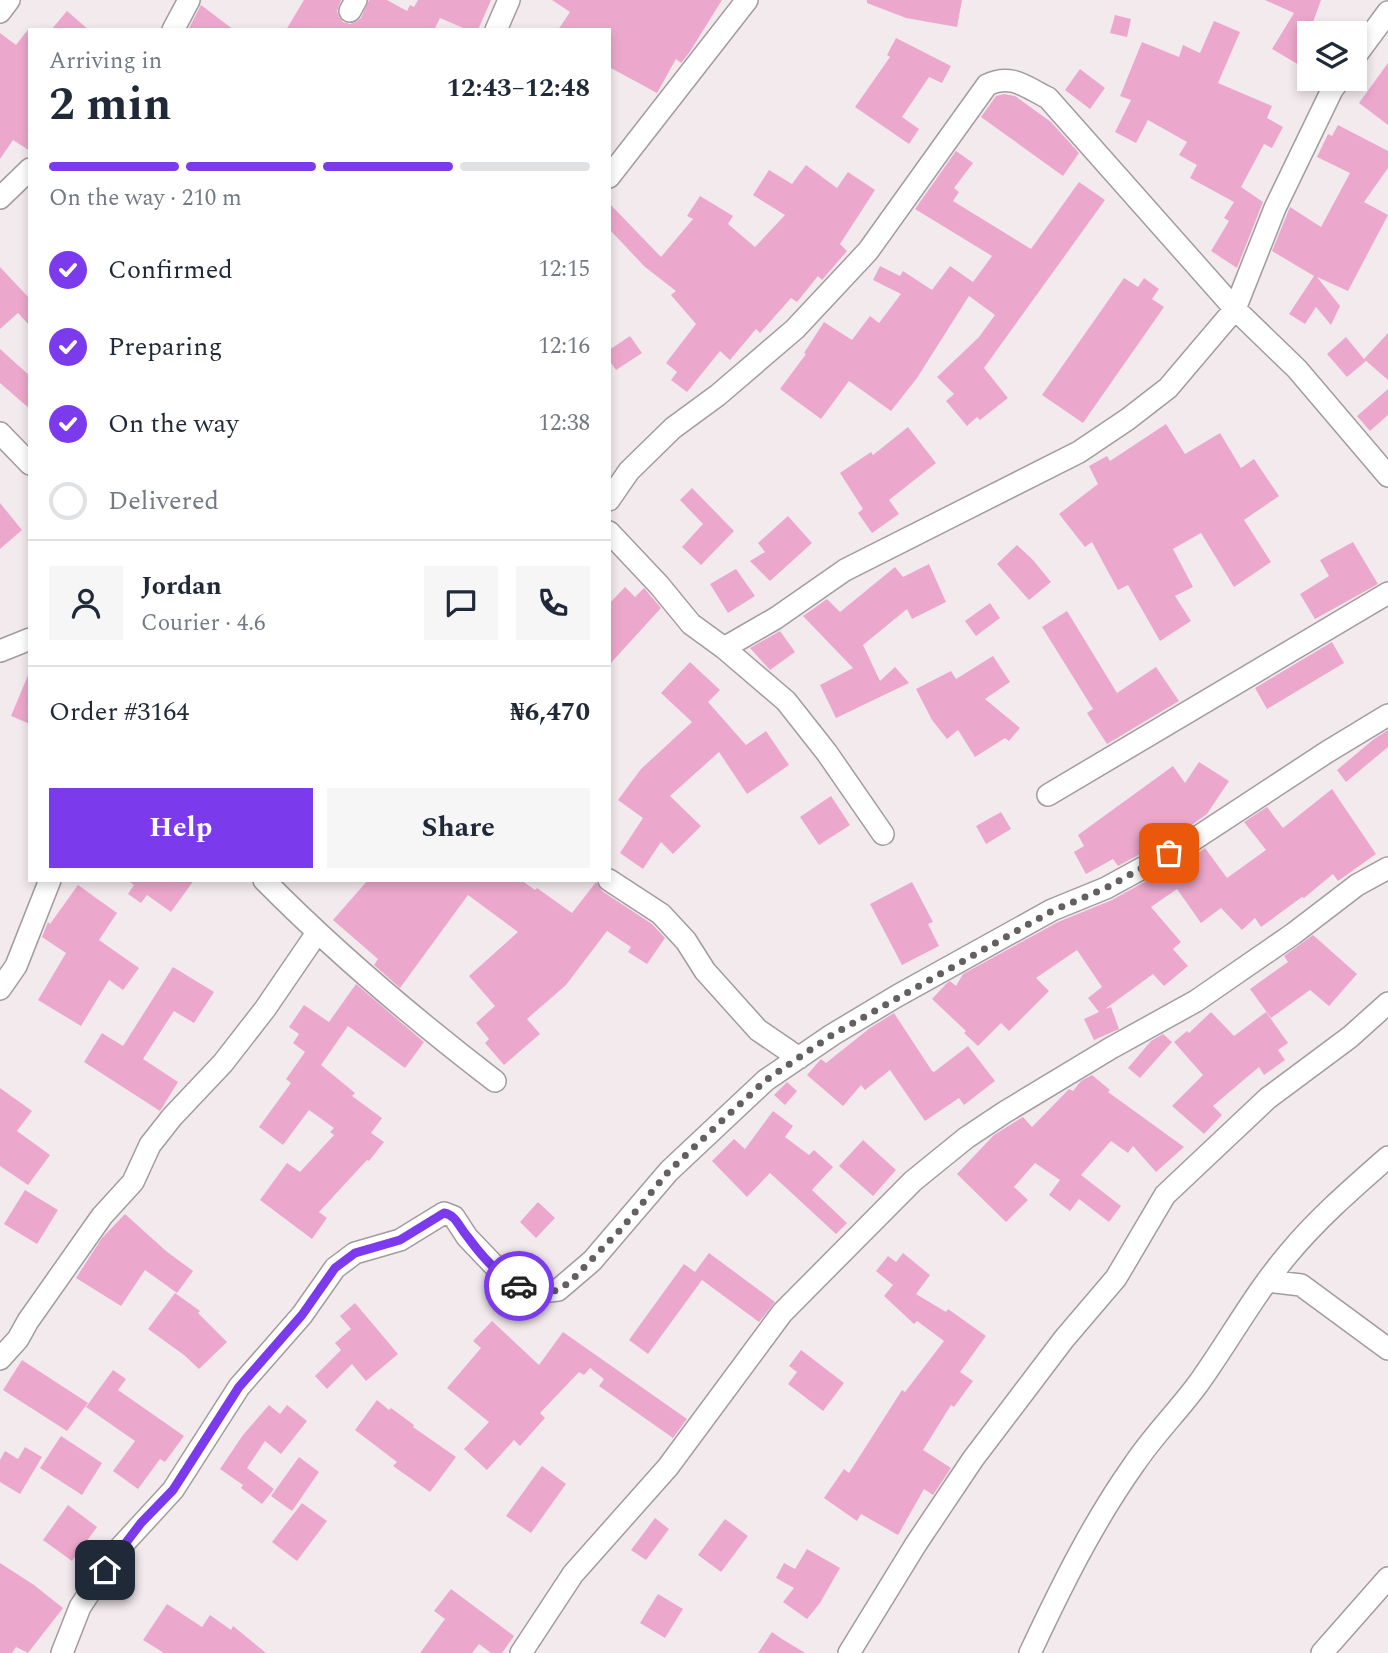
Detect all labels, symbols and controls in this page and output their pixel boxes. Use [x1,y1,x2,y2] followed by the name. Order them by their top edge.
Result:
[1297,21,1367,91] map controls
[1297,21,1367,91] button: layers
[49,44,162,79] text: Arriving in
[446,68,590,108] text: 12:43–12:48
[49,70,171,140] text: 2 min
[49,181,242,216] text: On the way · 210 m
[108,250,233,290] text: Confirmed
[49,251,87,289] icon: check
[538,252,590,287] text: 12:15
[108,327,222,367] text: Preparing
[49,328,87,366] icon: check
[538,329,590,364] text: 12:16
[108,404,239,444] text: On the way
[49,405,87,443] icon: check
[538,406,590,441] text: 12:38
[108,481,219,521] text: Delivered
[49,566,123,640] button: person
[141,566,222,606] text: Jordan
[424,566,498,640] button: chat
[516,566,590,640] button: phone
[141,606,266,641] text: Courier · 4.6
[49,692,189,732] text: Order #3164
[510,692,590,732] text: ₦6,470
[49,788,313,868] button: Help
[327,788,590,868] button: Share
[1139,823,1199,883] pin
[1150,834,1188,872] icon: bag
[484,1251,554,1321] courier
[500,1267,538,1305] icon: car
[75,1540,135,1600] pin
[86,1551,124,1589] icon: home

